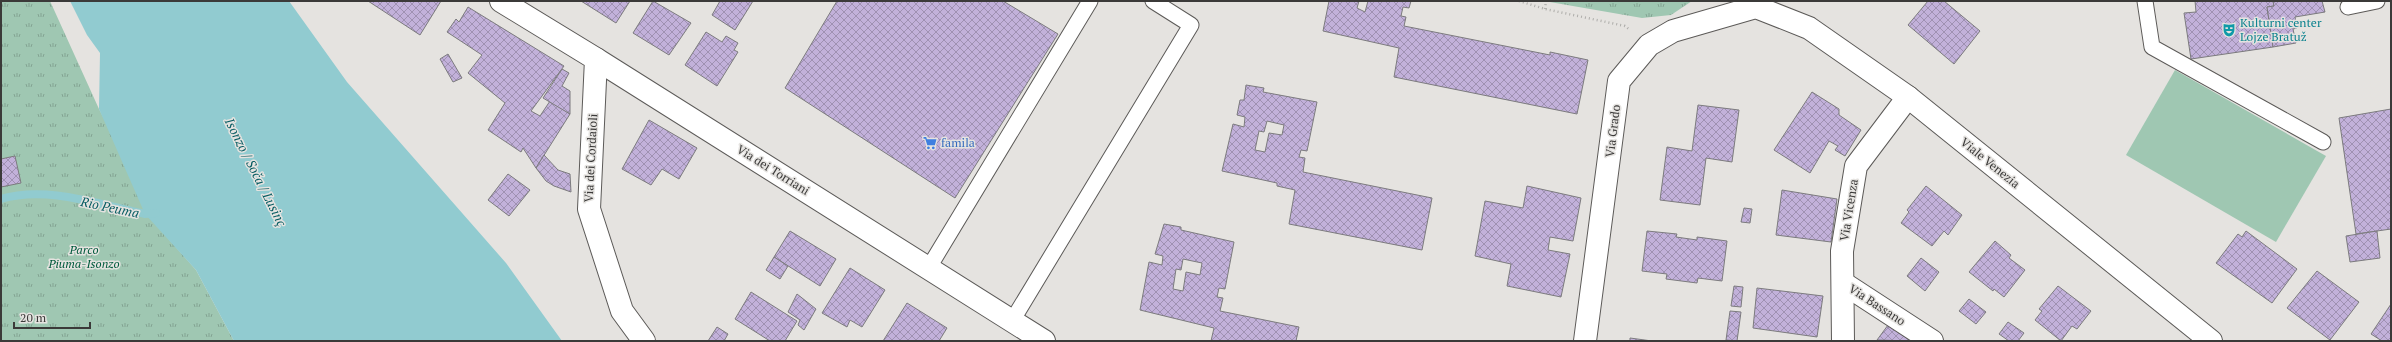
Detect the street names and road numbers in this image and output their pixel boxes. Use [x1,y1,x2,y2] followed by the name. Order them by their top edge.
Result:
[1602,103,1623,158] street label: Via Grado
[581,113,600,203] street label: Via dei Cordaioli
[1958,134,2023,191] street label: Viale Venezia
[734,141,813,198] street label: Via dei Torriani
[1836,178,1861,242] street label: Via Vicenza
[1846,281,1909,329] street label: Via Bassano

